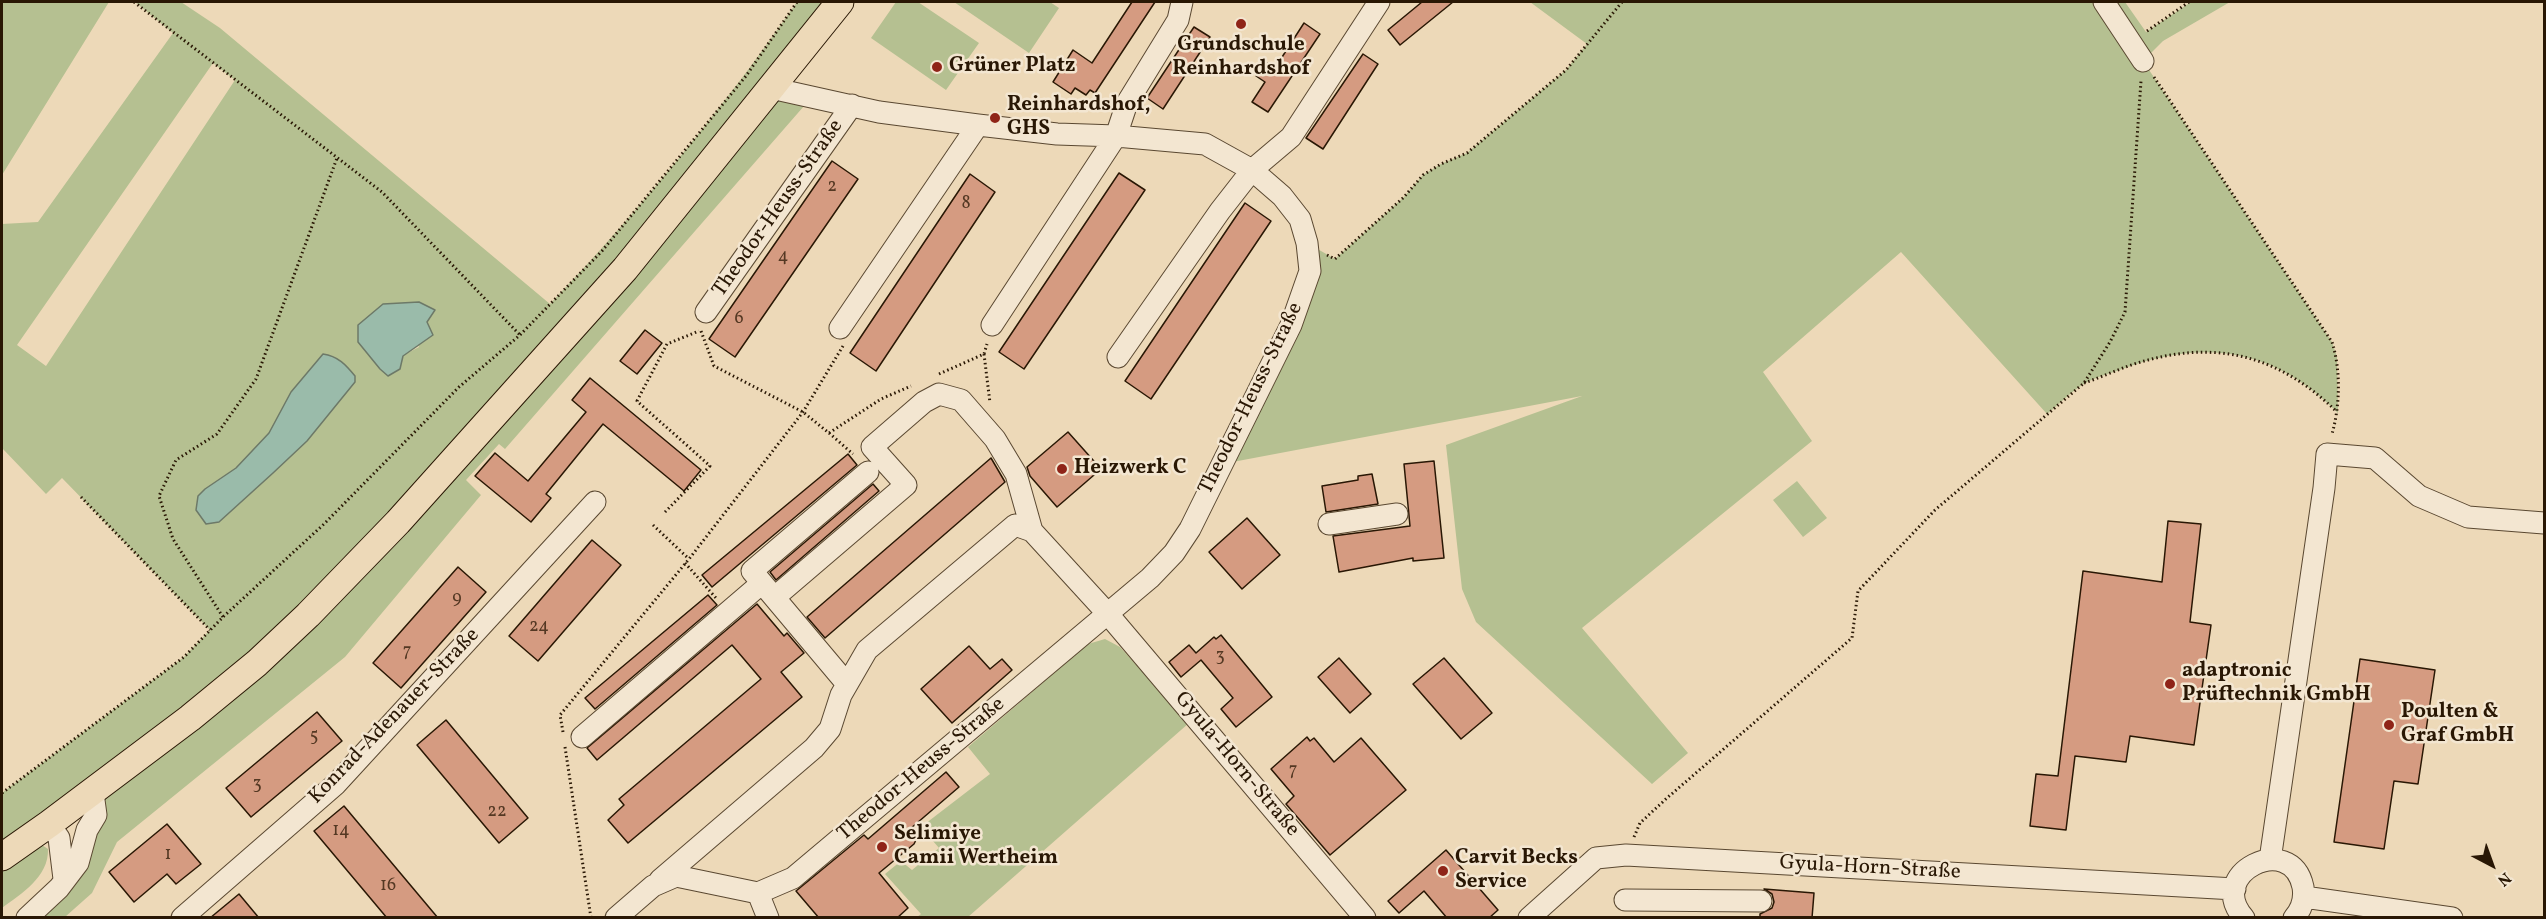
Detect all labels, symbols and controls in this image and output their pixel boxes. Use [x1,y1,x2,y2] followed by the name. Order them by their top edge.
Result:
[1234,17,1248,31] marker: Grundschule Reinhardshof
[1172,33,1310,83] place label: Grundschule Reinhardshof
[949,54,1076,80] place label: Grüner Platz
[930,60,944,74] marker: Grüner Platz
[1007,93,1151,143] place label: Reinhardshof, GHS
[988,111,1002,125] marker: Reinhardshof, GHS
[708,116,850,302] street label: Theodor-Heuss-Straße
[827,177,837,199] house number: 2
[961,194,971,216] house number: 8
[778,247,788,269] house number: 4
[1195,299,1309,499] street label: Theodor-Heuss-Straße
[734,309,744,331] house number: 6
[1074,456,1187,482] place label: Heizwerk C
[1055,462,1069,476] marker: Heizwerk C
[452,589,462,611] house number: 9
[529,617,549,639] house number: 24
[304,624,486,810] street label: Konrad-Adenauer-Straße
[403,642,411,664] house number: 7
[1215,647,1225,669] house number: 3
[2182,659,2371,709] place label: adaptronic Prüftechnik GmbH
[2163,677,2177,691] marker: adaptronic Prüftechnik GmbH
[1168,687,1304,843] street label: Gyula-Horn-Straße
[833,693,1011,847] street label: Theodor-Heuss-Straße
[2401,700,2514,750] place label: Poulten & Graf GmbH
[2382,718,2396,732] marker: Poulten & Graf GmbH
[310,727,318,749] house number: 5
[1289,761,1297,783] house number: 7
[252,775,262,797] house number: 3
[487,802,507,824] house number: 22
[332,821,350,843] house number: 14
[894,822,1058,872] place label: Selimiye Camii Wertheim
[2462,835,2522,895] north arrow
[875,840,889,854] marker: Selimiye Camii Wertheim
[165,845,171,867] house number: 1
[1455,846,1578,896] place label: Carvit Becks Service
[1779,852,1961,886] street label: Gyula-Horn-Straße
[1436,864,1450,878] marker: Carvit Becks Service
[2492,866,2515,891] text: N
[380,876,396,898] house number: 16

